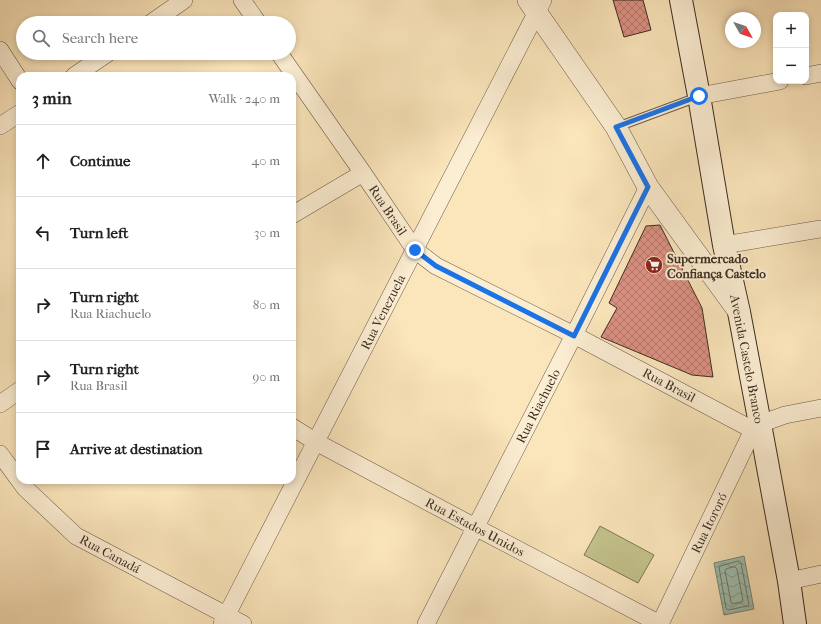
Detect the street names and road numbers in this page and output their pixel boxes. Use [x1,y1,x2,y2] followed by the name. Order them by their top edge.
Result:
[366,182,411,238] street label: Rua Brasil
[358,271,409,352] street label: Rua Venezuela
[727,292,767,425] street label: Avenida Castelo Branco
[640,365,698,405] street label: Rua Brasil
[513,366,563,446] street label: Rua Riachuelo
[688,490,730,556] street label: Rua Itororó
[423,495,527,560] street label: Rua Estados Unidos
[77,532,144,577] street label: Rua Canadá

